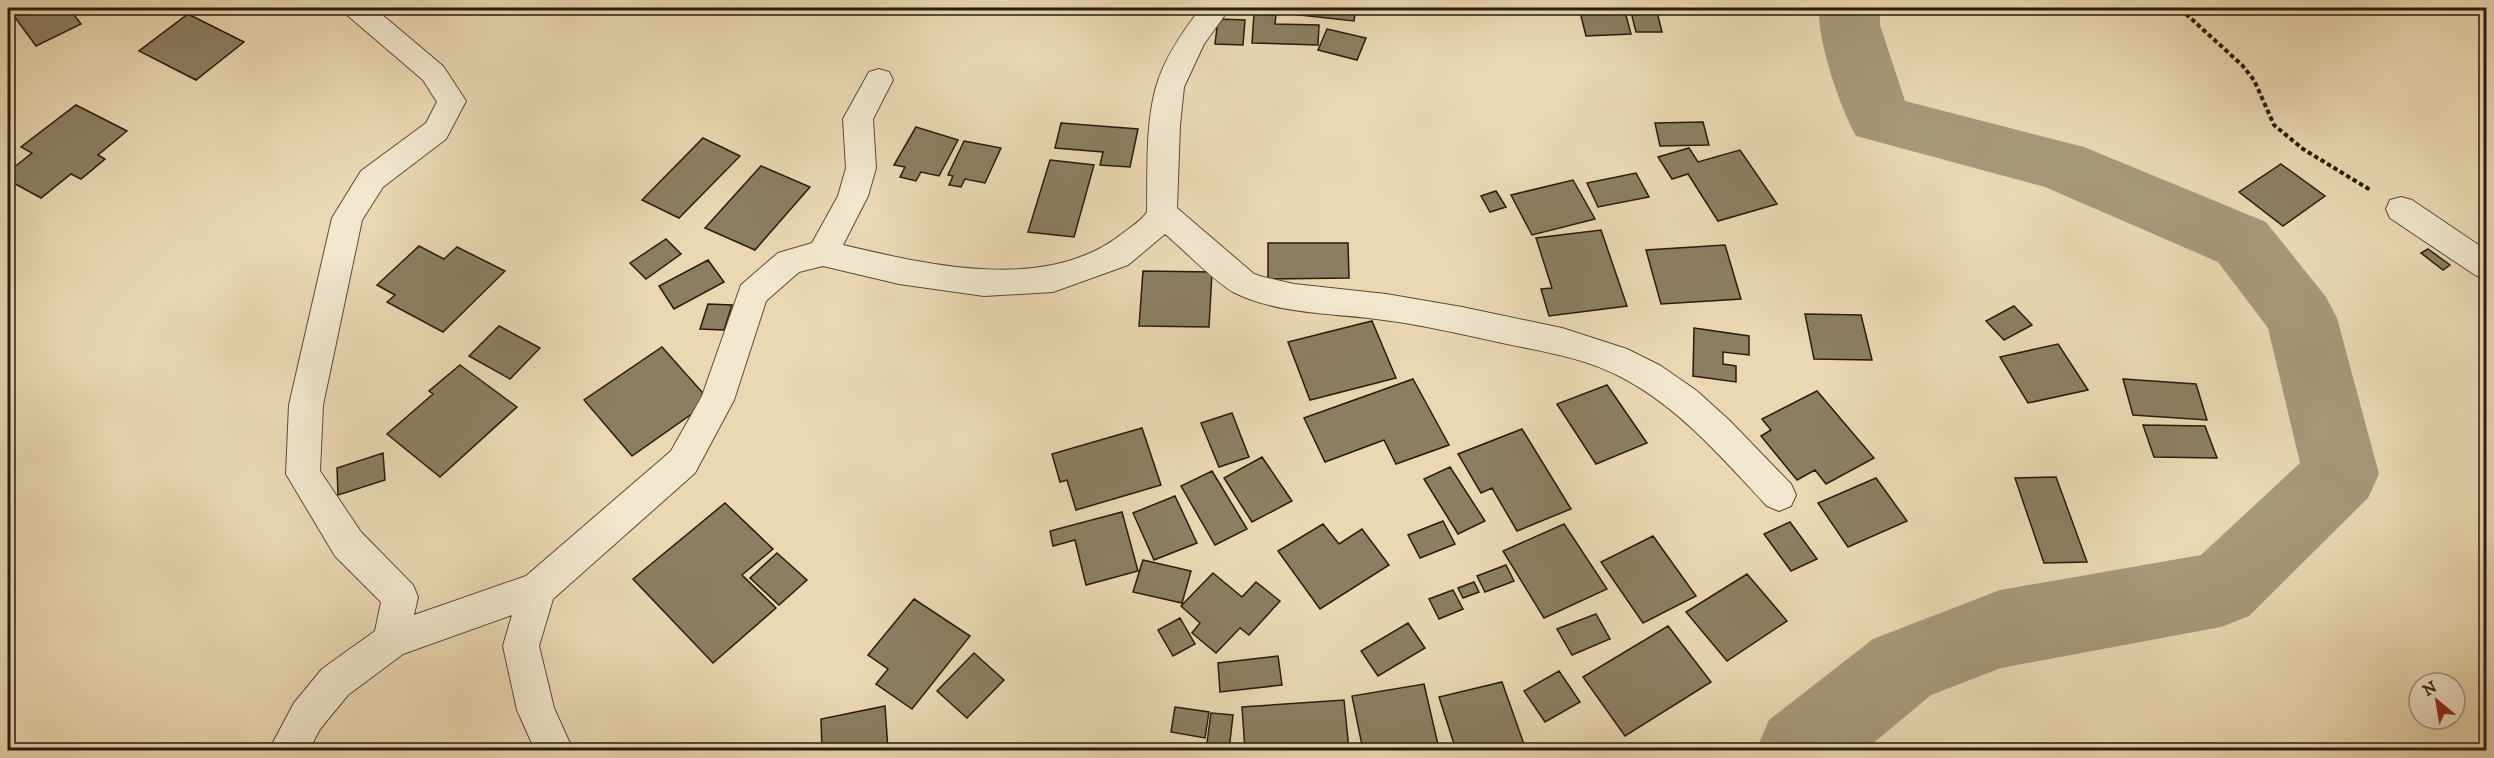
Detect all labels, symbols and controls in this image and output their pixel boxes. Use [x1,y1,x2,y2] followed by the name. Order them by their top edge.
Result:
[2407,671,2467,731] north arrow
[2419,677,2441,701] text: N

